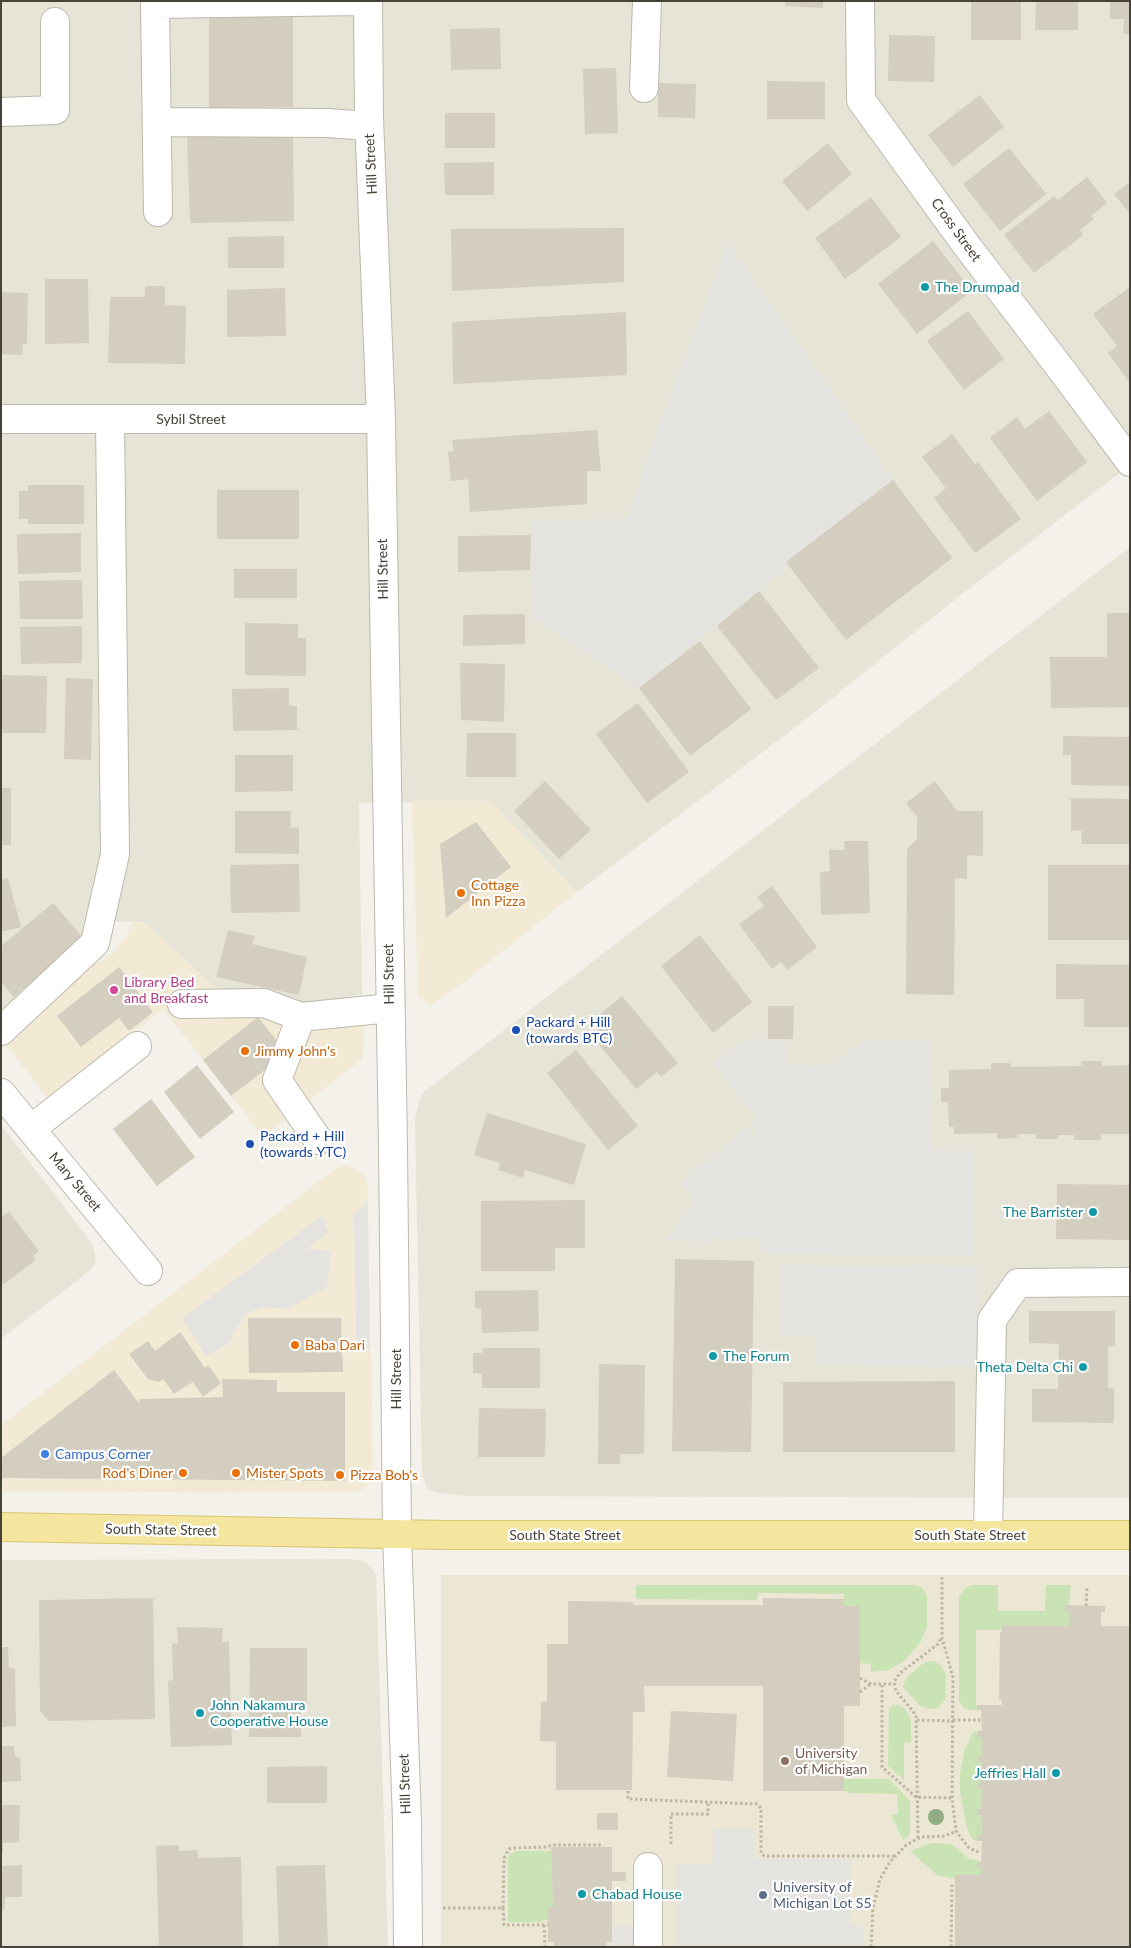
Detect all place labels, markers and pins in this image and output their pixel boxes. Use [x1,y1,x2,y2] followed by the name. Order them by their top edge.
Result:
[935,279,1019,295] place label: The Drumpad
[919,281,931,293] marker: The Drumpad
[471,877,525,910] place label: Cottage Inn Pizza
[455,887,467,899] marker: Cottage Inn Pizza
[124,974,208,1006] place label: Library Bed and Breakfast
[108,984,120,996] marker: Library Bed and Breakfast
[526,1014,612,1046] place label: Packard + Hill (towards BTC)
[510,1024,522,1036] marker: Packard + Hill (towards BTC)
[255,1043,336,1059] place label: Jimmy John's
[239,1045,251,1057] marker: Jimmy John's
[260,1128,346,1160] place label: Packard + Hill (towards YTC)
[244,1138,256,1150] marker: Packard + Hill (towards YTC)
[1003,1204,1083,1220] place label: The Barrister
[1087,1206,1099,1218] marker: The Barrister
[305,1337,365,1353] place label: Baba Dari
[289,1339,301,1351] marker: Baba Dari
[723,1348,790,1364] place label: The Forum
[707,1350,719,1362] marker: The Forum
[977,1359,1073,1375] place label: Theta Delta Chi
[1077,1361,1089,1373] marker: Theta Delta Chi
[55,1446,151,1462] place label: Campus Corner
[39,1448,51,1460] marker: Campus Corner
[102,1465,173,1481] place label: Rod's Diner
[246,1465,324,1481] place label: Mister Spots
[177,1467,189,1479] marker: Rod's Diner
[230,1467,242,1479] marker: Mister Spots
[350,1467,418,1483] place label: Pizza Bob's
[334,1469,346,1481] marker: Pizza Bob's
[210,1697,328,1730] place label: John Nakamura Cooperative House
[194,1707,206,1719] marker: John Nakamura Cooperative House
[795,1745,867,1778] place label: University of Michigan
[779,1755,791,1767] marker: University of Michigan
[974,1765,1046,1781] place label: Jeffries Hall
[1050,1767,1062,1779] marker: Jeffries Hall
[773,1879,872,1911] place label: University of Michigan Lot S5
[592,1886,682,1902] place label: Chabad House
[576,1888,588,1900] marker: Chabad House
[757,1889,769,1901] marker: University of Michigan Lot S5

